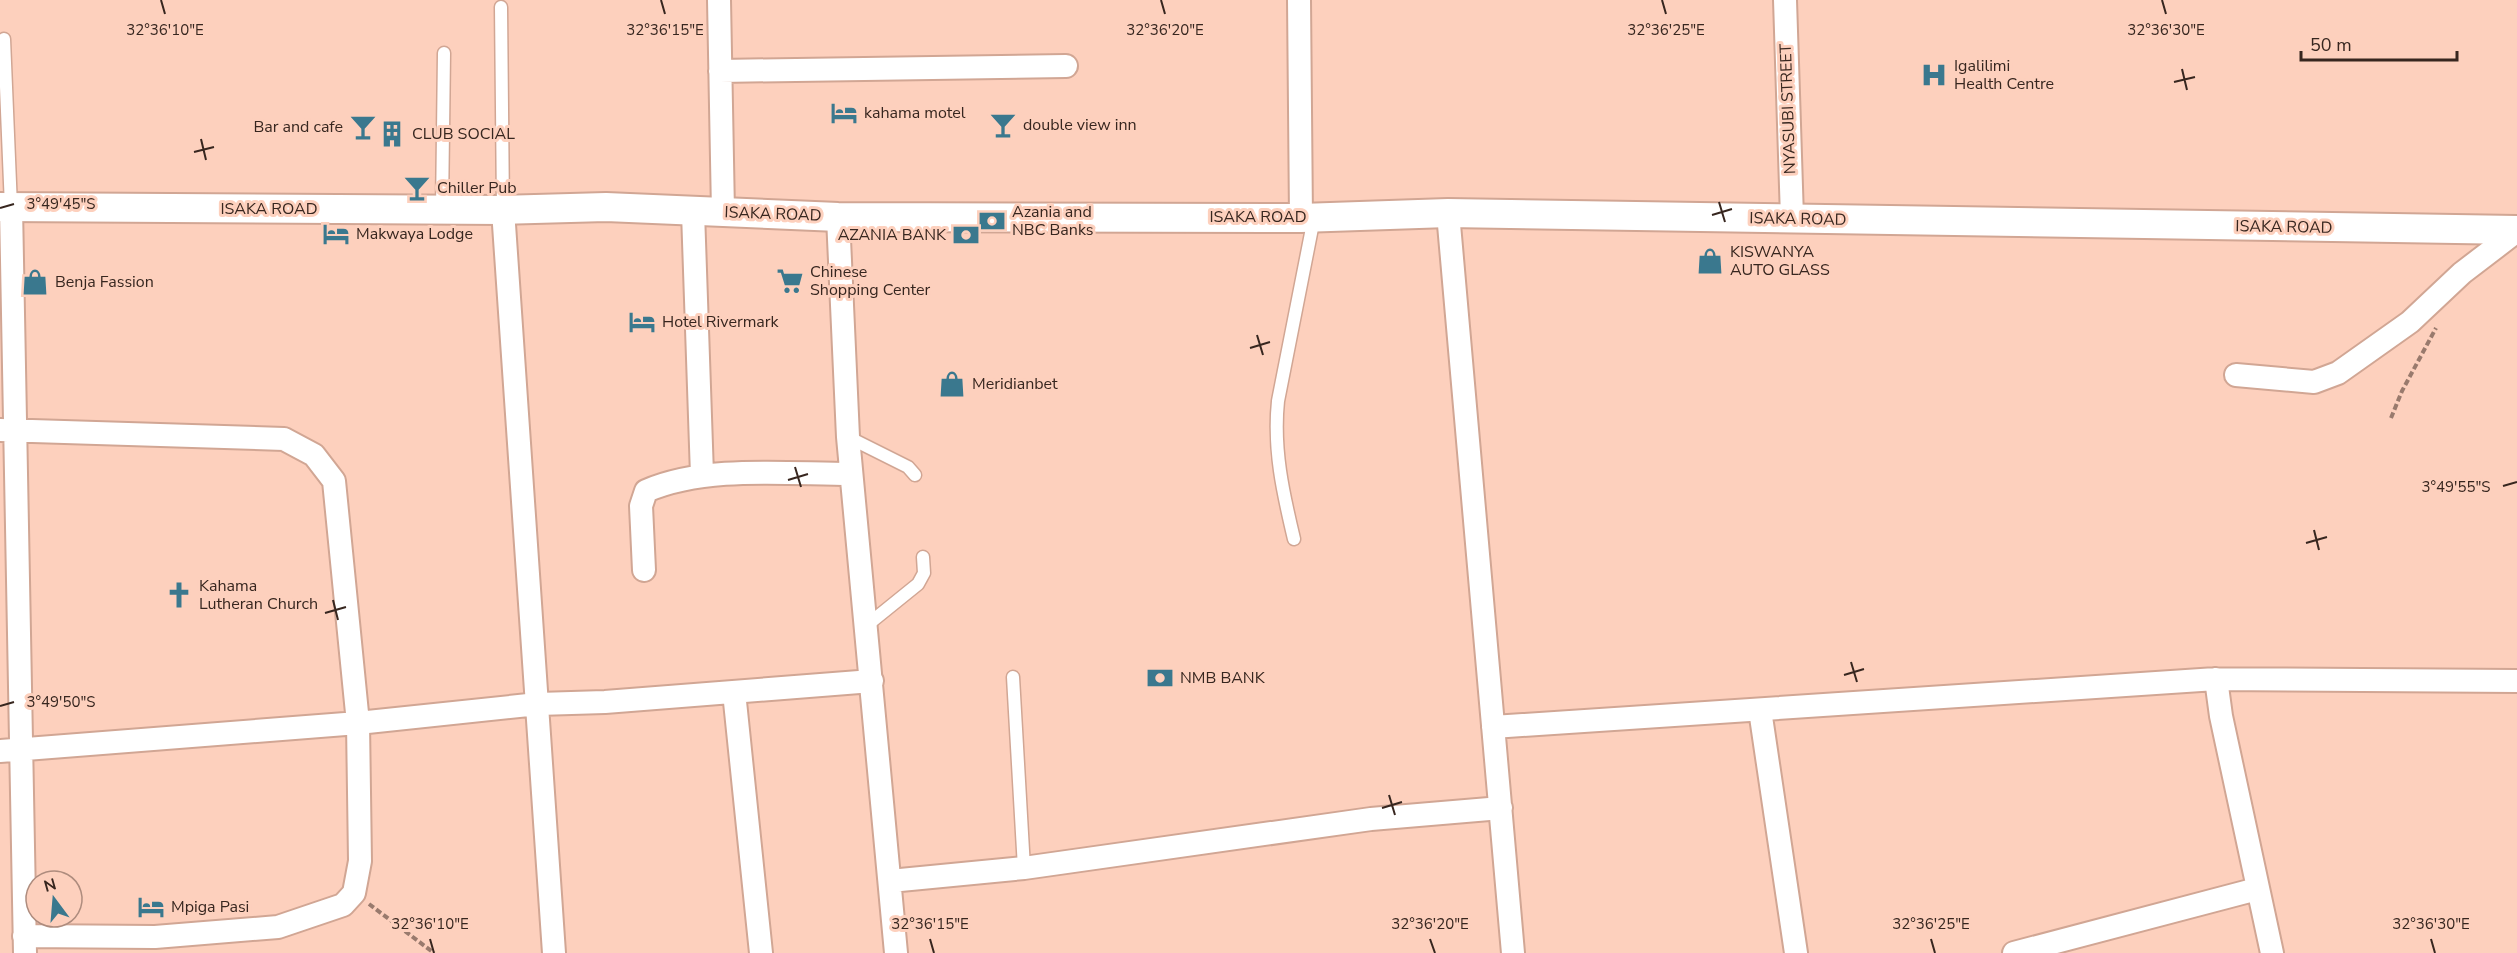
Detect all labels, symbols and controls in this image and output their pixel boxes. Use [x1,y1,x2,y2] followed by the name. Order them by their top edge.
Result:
[126,20,204,40] text: 32°36'10"E
[626,20,704,40] text: 32°36'15"E
[1126,20,1204,40] text: 32°36'20"E
[1627,20,1705,40] text: 32°36'25"E
[2127,20,2205,40] text: 32°36'30"E
[2301,24,2457,62] scale bar
[2310,33,2352,57] text: 50 m
[1775,43,1801,175] street label: NYASUBI STREET
[1954,55,2054,95] place label: Igalilimi Health Centre
[1919,60,1949,90] hospital icon: Igalilimi Health Centre
[829,98,859,128] hotel icon: kahama motel
[864,102,966,124] place label: kahama motel
[988,110,1018,140] bar icon: double view inn
[348,112,378,142] bar icon: Bar and cafe
[1023,114,1137,136] place label: double view inn
[253,116,343,138] place label: Bar and cafe
[377,119,407,149] building icon: CLUB SOCIAL
[412,123,515,145] place label: CLUB SOCIAL
[402,173,432,203] bar icon: Chiller Pub
[437,177,517,199] place label: Chiller Pub
[27,194,95,214] text: 3°49'45"S
[220,198,318,220] street label: ISAKA ROAD
[724,201,822,227] street label: ISAKA ROAD
[1012,201,1093,241] place label: Azania and NBC Banks
[977,206,1007,236] bank icon: Azania and NBC Banks
[1209,206,1307,228] street label: ISAKA ROAD
[1749,207,1847,231] street label: ISAKA ROAD
[2235,215,2333,239] street label: ISAKA ROAD
[321,219,351,249] hotel icon: Makwaya Lodge
[951,220,981,250] bank icon: AZANIA BANK
[356,223,473,245] place label: Makwaya Lodge
[838,224,947,246] place label: AZANIA BANK
[1730,241,1830,281] place label: KISWANYA AUTO GLASS
[1695,246,1725,276] shop icon: KISWANYA AUTO GLASS
[810,261,931,301] place label: Chinese Shopping Center
[775,266,805,296] supermarket icon: Chinese Shopping Center
[20,267,50,297] shop icon: Benja Fassion
[55,271,154,293] place label: Benja Fassion
[627,307,657,337] hotel icon: Hotel Rivermark
[662,311,780,333] place label: Hotel Rivermark
[937,369,967,399] shop icon: Meridianbet
[972,373,1058,395] place label: Meridianbet
[2422,477,2490,497] text: 3°49'55"S
[199,575,318,615] place label: Kahama Lutheran Church
[164,580,194,610] church icon: Kahama Lutheran Church
[1145,663,1175,693] bank icon: NMB BANK
[1180,667,1266,689] place label: NMB BANK
[27,692,95,712] text: 3°49'50"S
[24,869,84,929] north arrow
[41,873,59,898] text: N
[136,892,166,922] hotel icon: Mpiga Pasi
[171,896,249,918] place label: Mpiga Pasi
[391,914,469,934] text: 32°36'10"E
[891,914,969,934] text: 32°36'15"E
[1391,914,1469,934] text: 32°36'20"E
[1892,914,1970,934] text: 32°36'25"E
[2392,914,2470,934] text: 32°36'30"E

